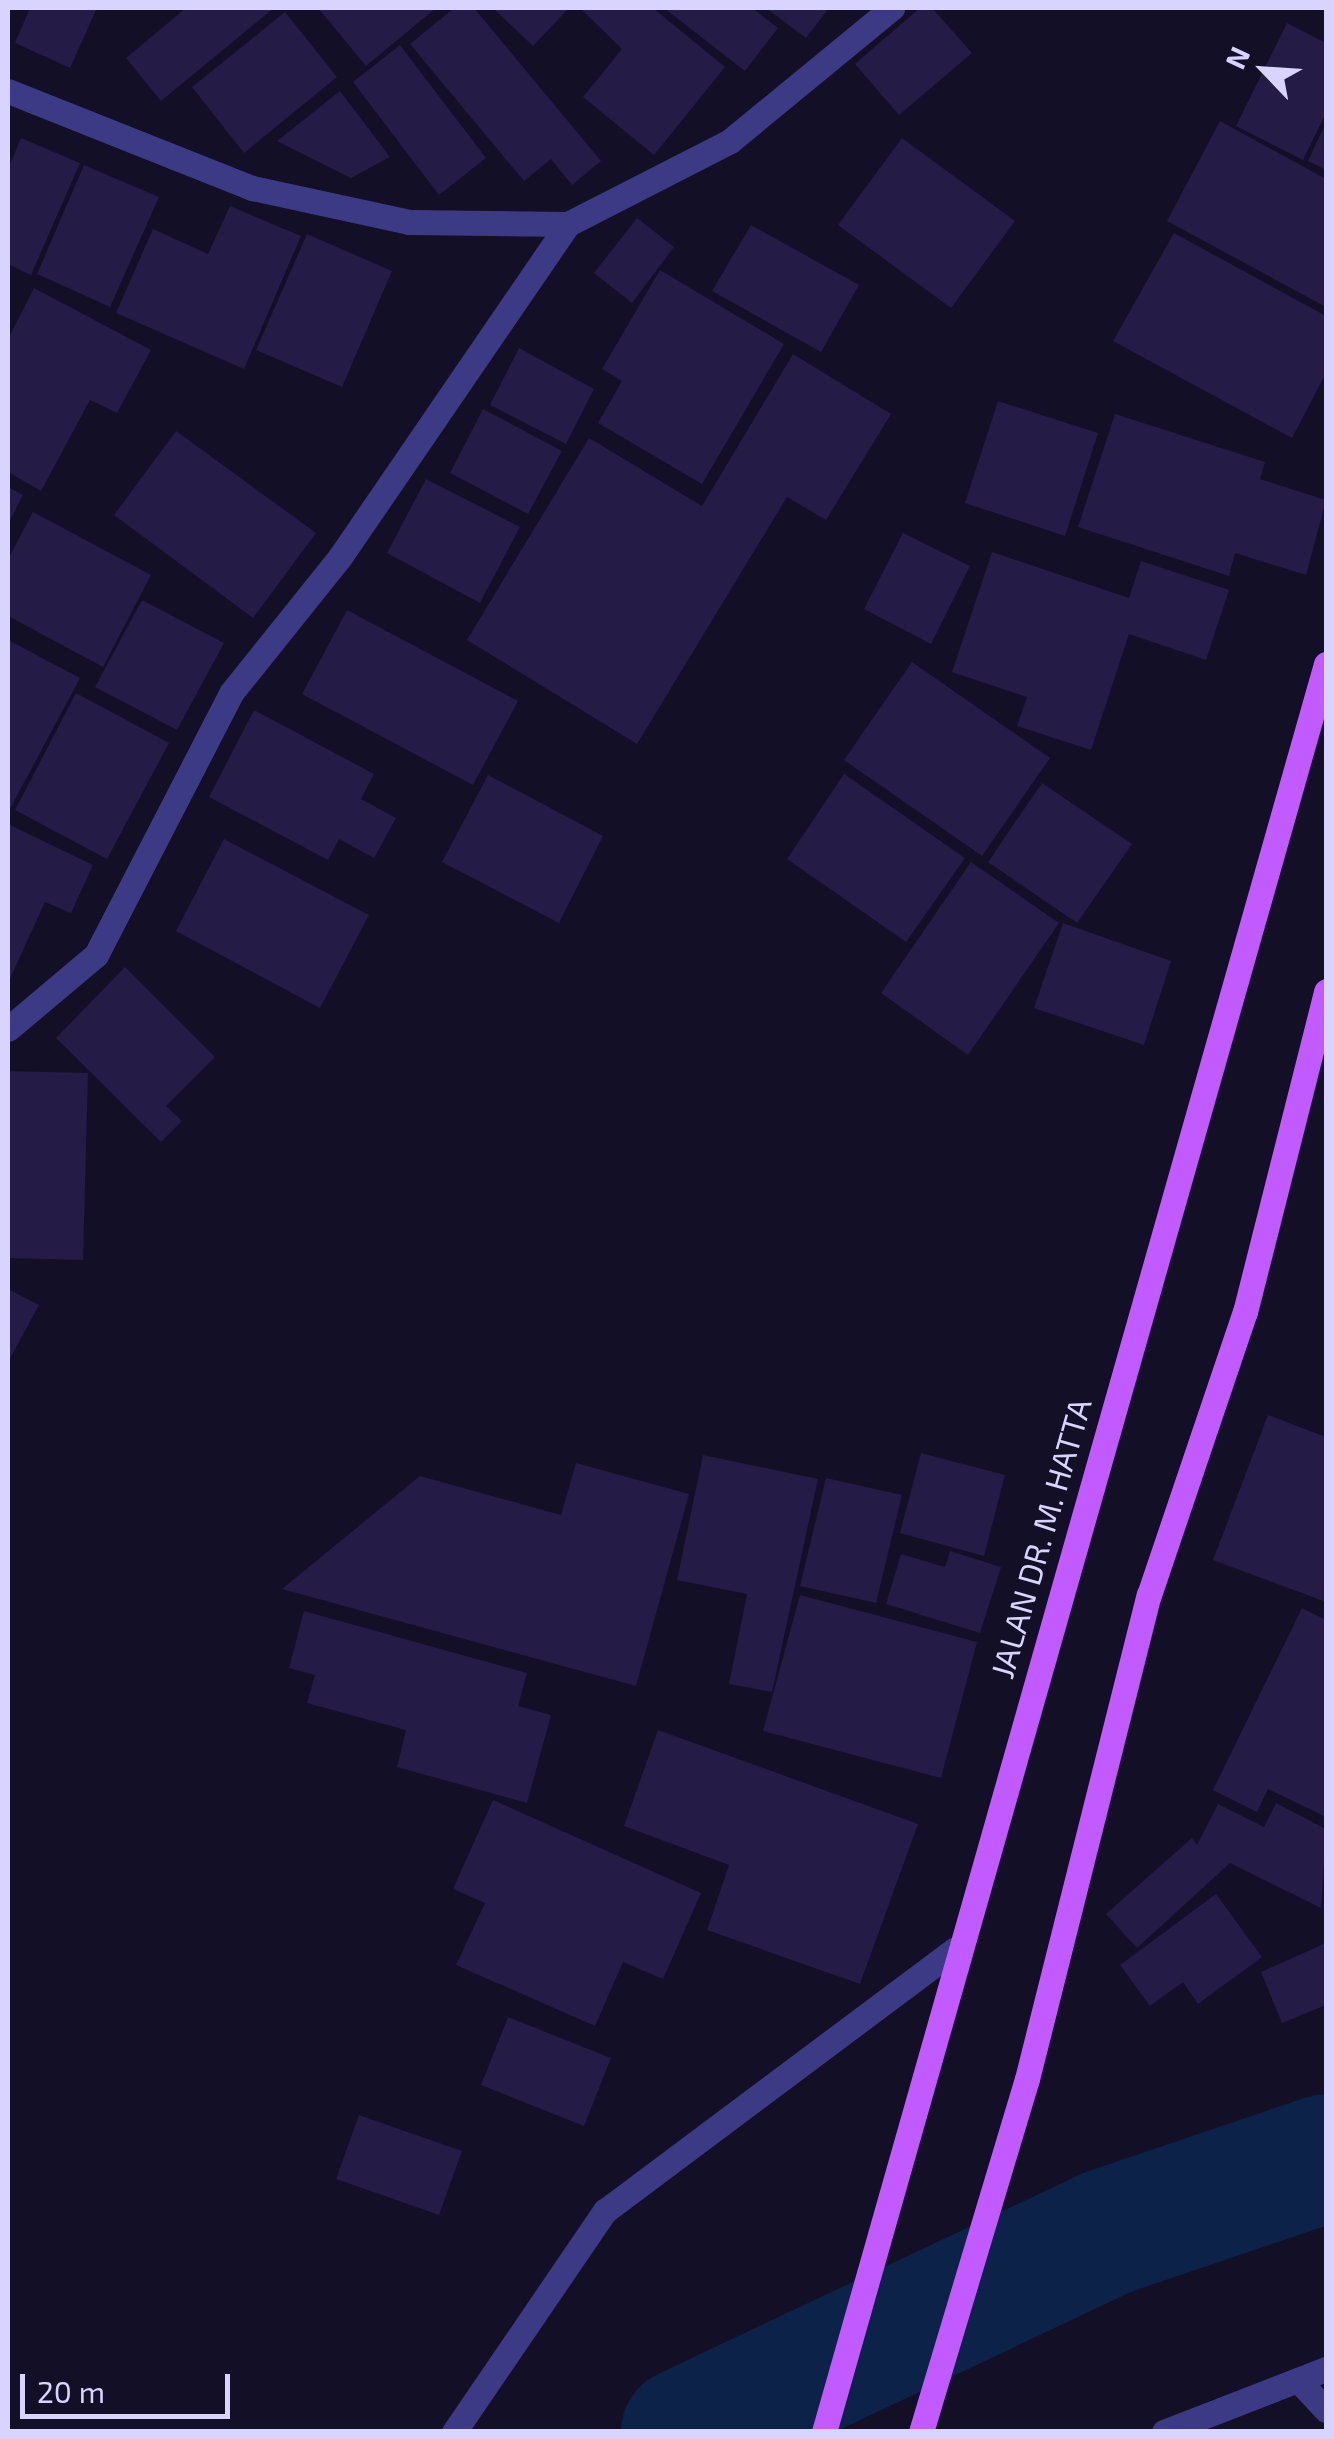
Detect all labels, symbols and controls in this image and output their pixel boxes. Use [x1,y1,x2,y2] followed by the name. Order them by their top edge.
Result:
[1214,20,1314,120] north arrow
[1217,41,1256,74] text: N
[982,1394,1098,1682] street label: JALAN DR. M. HATTA
[25,2354,235,2416] scale bar
[37,2373,105,2409] text: 20 m

